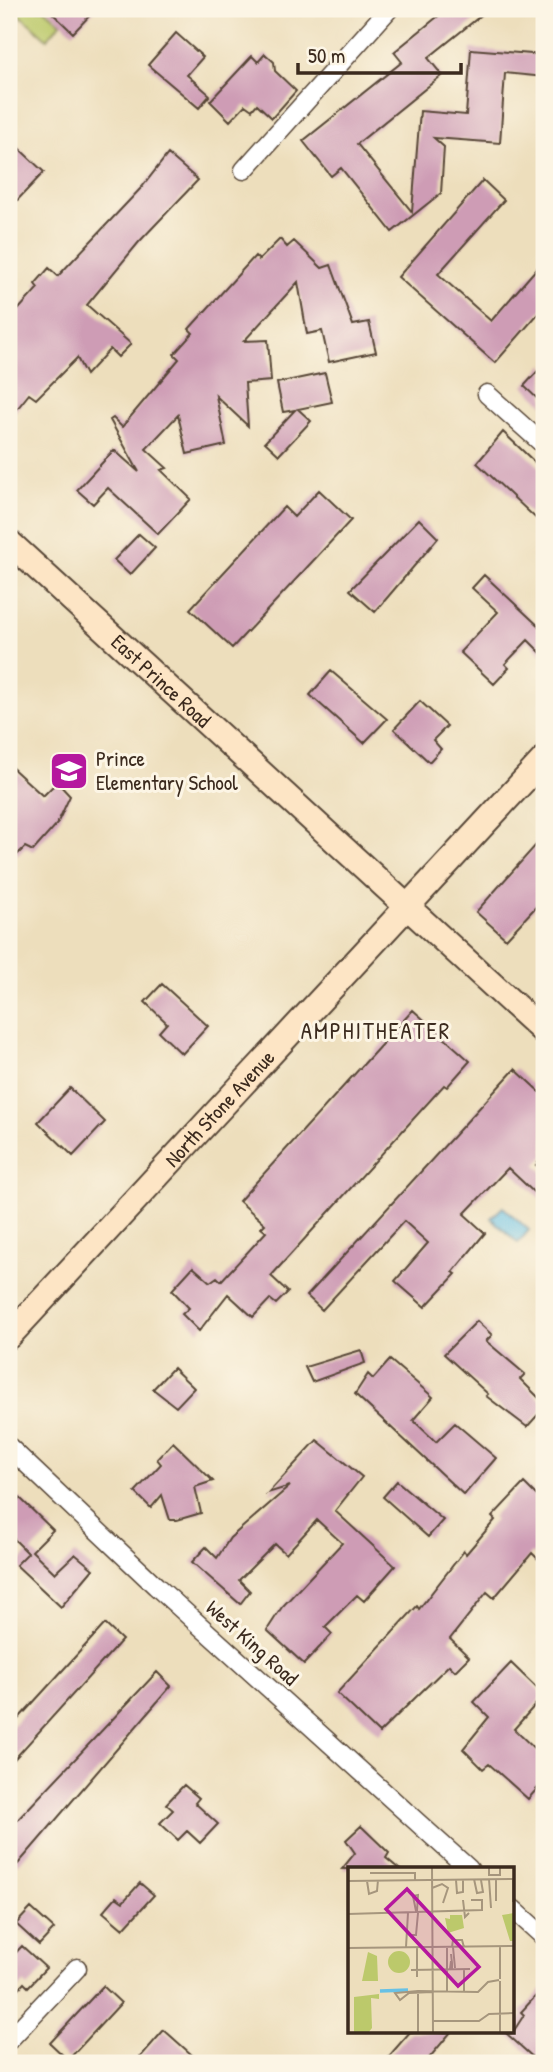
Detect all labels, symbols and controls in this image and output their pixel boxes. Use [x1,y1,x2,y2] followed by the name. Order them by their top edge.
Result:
[298,32,460,76] scale bar
[308,41,345,70] text: 50 m
[105,628,217,734] street label: East Prince Road
[96,744,238,797] place label: Prince Elementary School
[48,750,90,792] school or university icon: Prince Elementary School
[301,1015,451,1046] district label: AMPHITHEATER
[158,1043,281,1173] street label: North Stone Avenue
[200,1593,305,1692] street label: West King Road
[348,1867,514,2034] inset map

